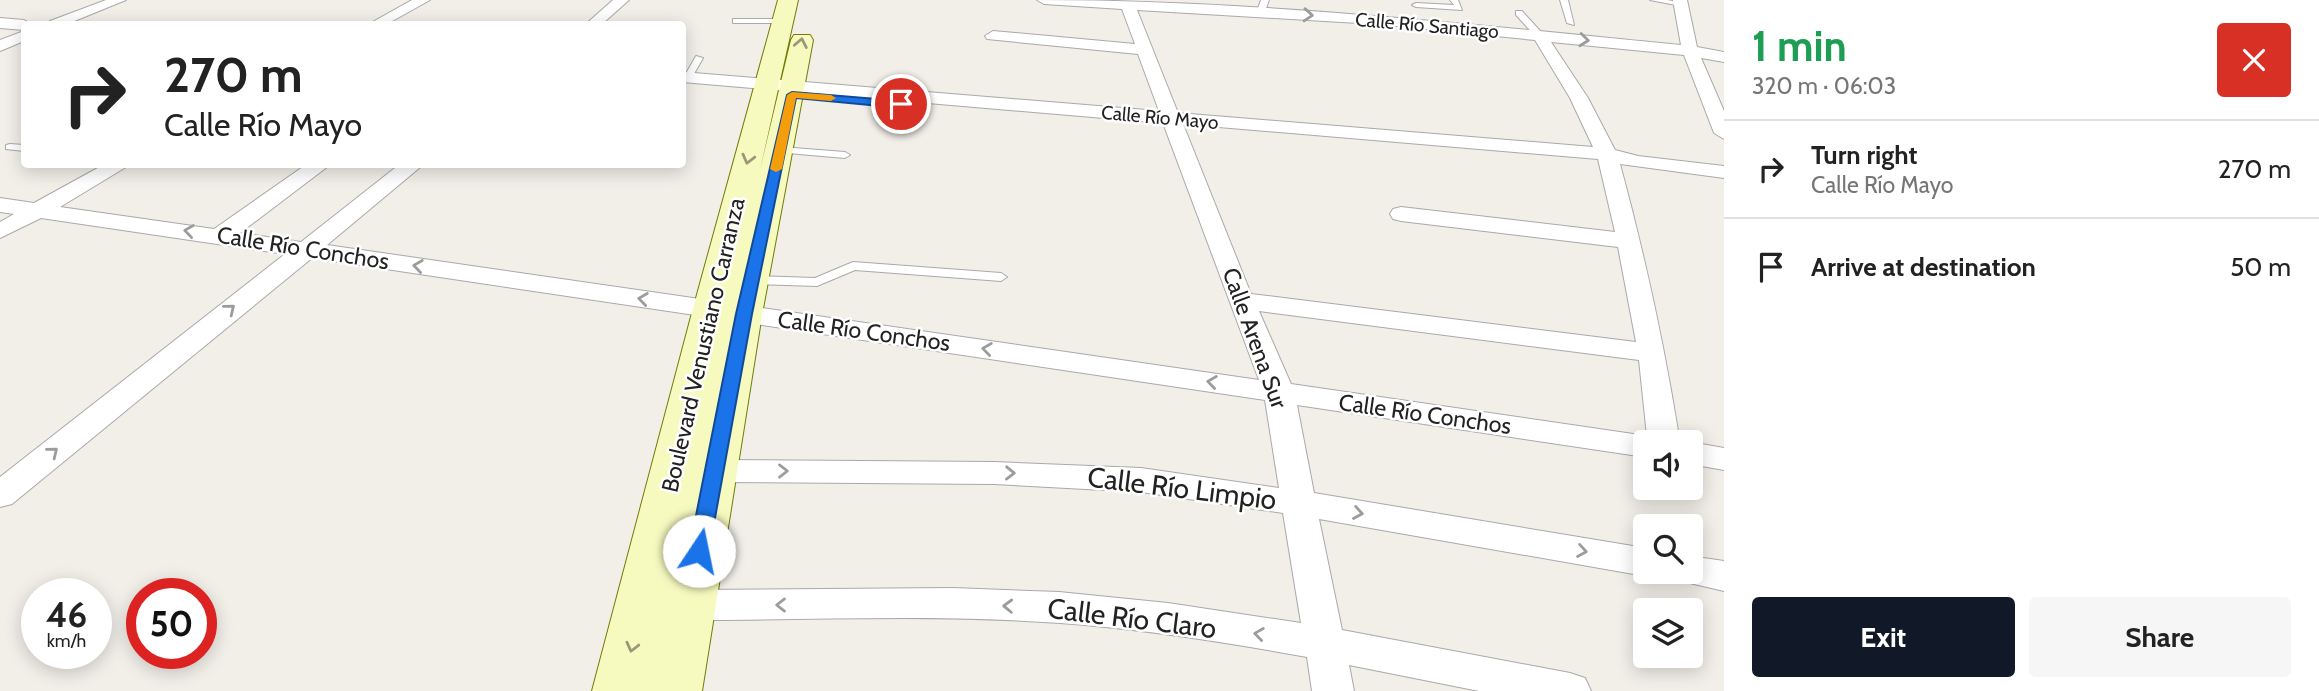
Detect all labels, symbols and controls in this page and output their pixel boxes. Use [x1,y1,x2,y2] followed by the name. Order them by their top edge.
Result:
[1303,7,1314,22] one-way arrow
[1354,8,1500,43] street label: Calle Río Santiago
[1752,20,1847,72] text: 1 min
[2217,23,2291,97] button: close
[1578,32,1589,47] one-way arrow
[793,37,808,49] one-way arrow
[164,45,303,104] text: 270 m
[49,49,140,140] icon: right
[1752,72,1896,100] text: 320 m · 06:03
[871,74,931,134] pin
[882,85,920,123] icon: arrive
[1100,101,1220,134] street label: Calle Río Mayo
[164,105,362,144] text: Calle Río Mayo
[1811,139,1917,171] text: Turn right
[1752,150,1790,188] icon: right
[742,153,756,165] one-way arrow
[2218,153,2291,185] text: 270 m
[1811,171,1953,199] text: Calle Río Mayo
[655,195,751,495] street label: Boulevard Venustiano Carranza
[215,221,391,275] street label: Calle Río Conchos
[183,224,195,239] one-way arrow
[1752,248,1790,286] icon: arrive
[1811,251,2036,283] text: Arrive at destination
[2230,251,2291,283] text: 50 m
[412,259,424,274] one-way arrow
[1217,264,1294,413] street label: Calle Arena Sur
[637,292,649,307] one-way arrow
[223,305,235,318] one-way arrow
[776,305,952,357] street label: Calle Río Conchos
[981,342,993,357] one-way arrow
[1206,375,1218,390] one-way arrow
[1337,388,1513,440] street label: Calle Río Conchos
[1633,430,1703,668] map controls
[1633,430,1703,500] button: sound
[45,448,58,460] one-way arrow
[1086,460,1278,516] street label: Calle Río Limpio
[778,463,789,479] one-way arrow
[1006,465,1016,481] one-way arrow
[1352,505,1363,520] one-way arrow
[662,514,736,588] position arrow
[1633,514,1703,584] button: search
[1576,543,1588,558] one-way arrow
[126,578,217,669] speed limit sign: 50
[1046,591,1218,645] street label: Calle Río Claro
[46,593,87,636] text: 46
[775,597,786,613] one-way arrow
[1752,597,2015,677] button: Exit
[2029,597,2291,677] button: Share
[1003,598,1013,614] one-way arrow
[1633,598,1703,668] button: layers
[1253,627,1264,642] one-way arrow
[47,630,86,652] text: km/h
[626,641,640,653] one-way arrow

